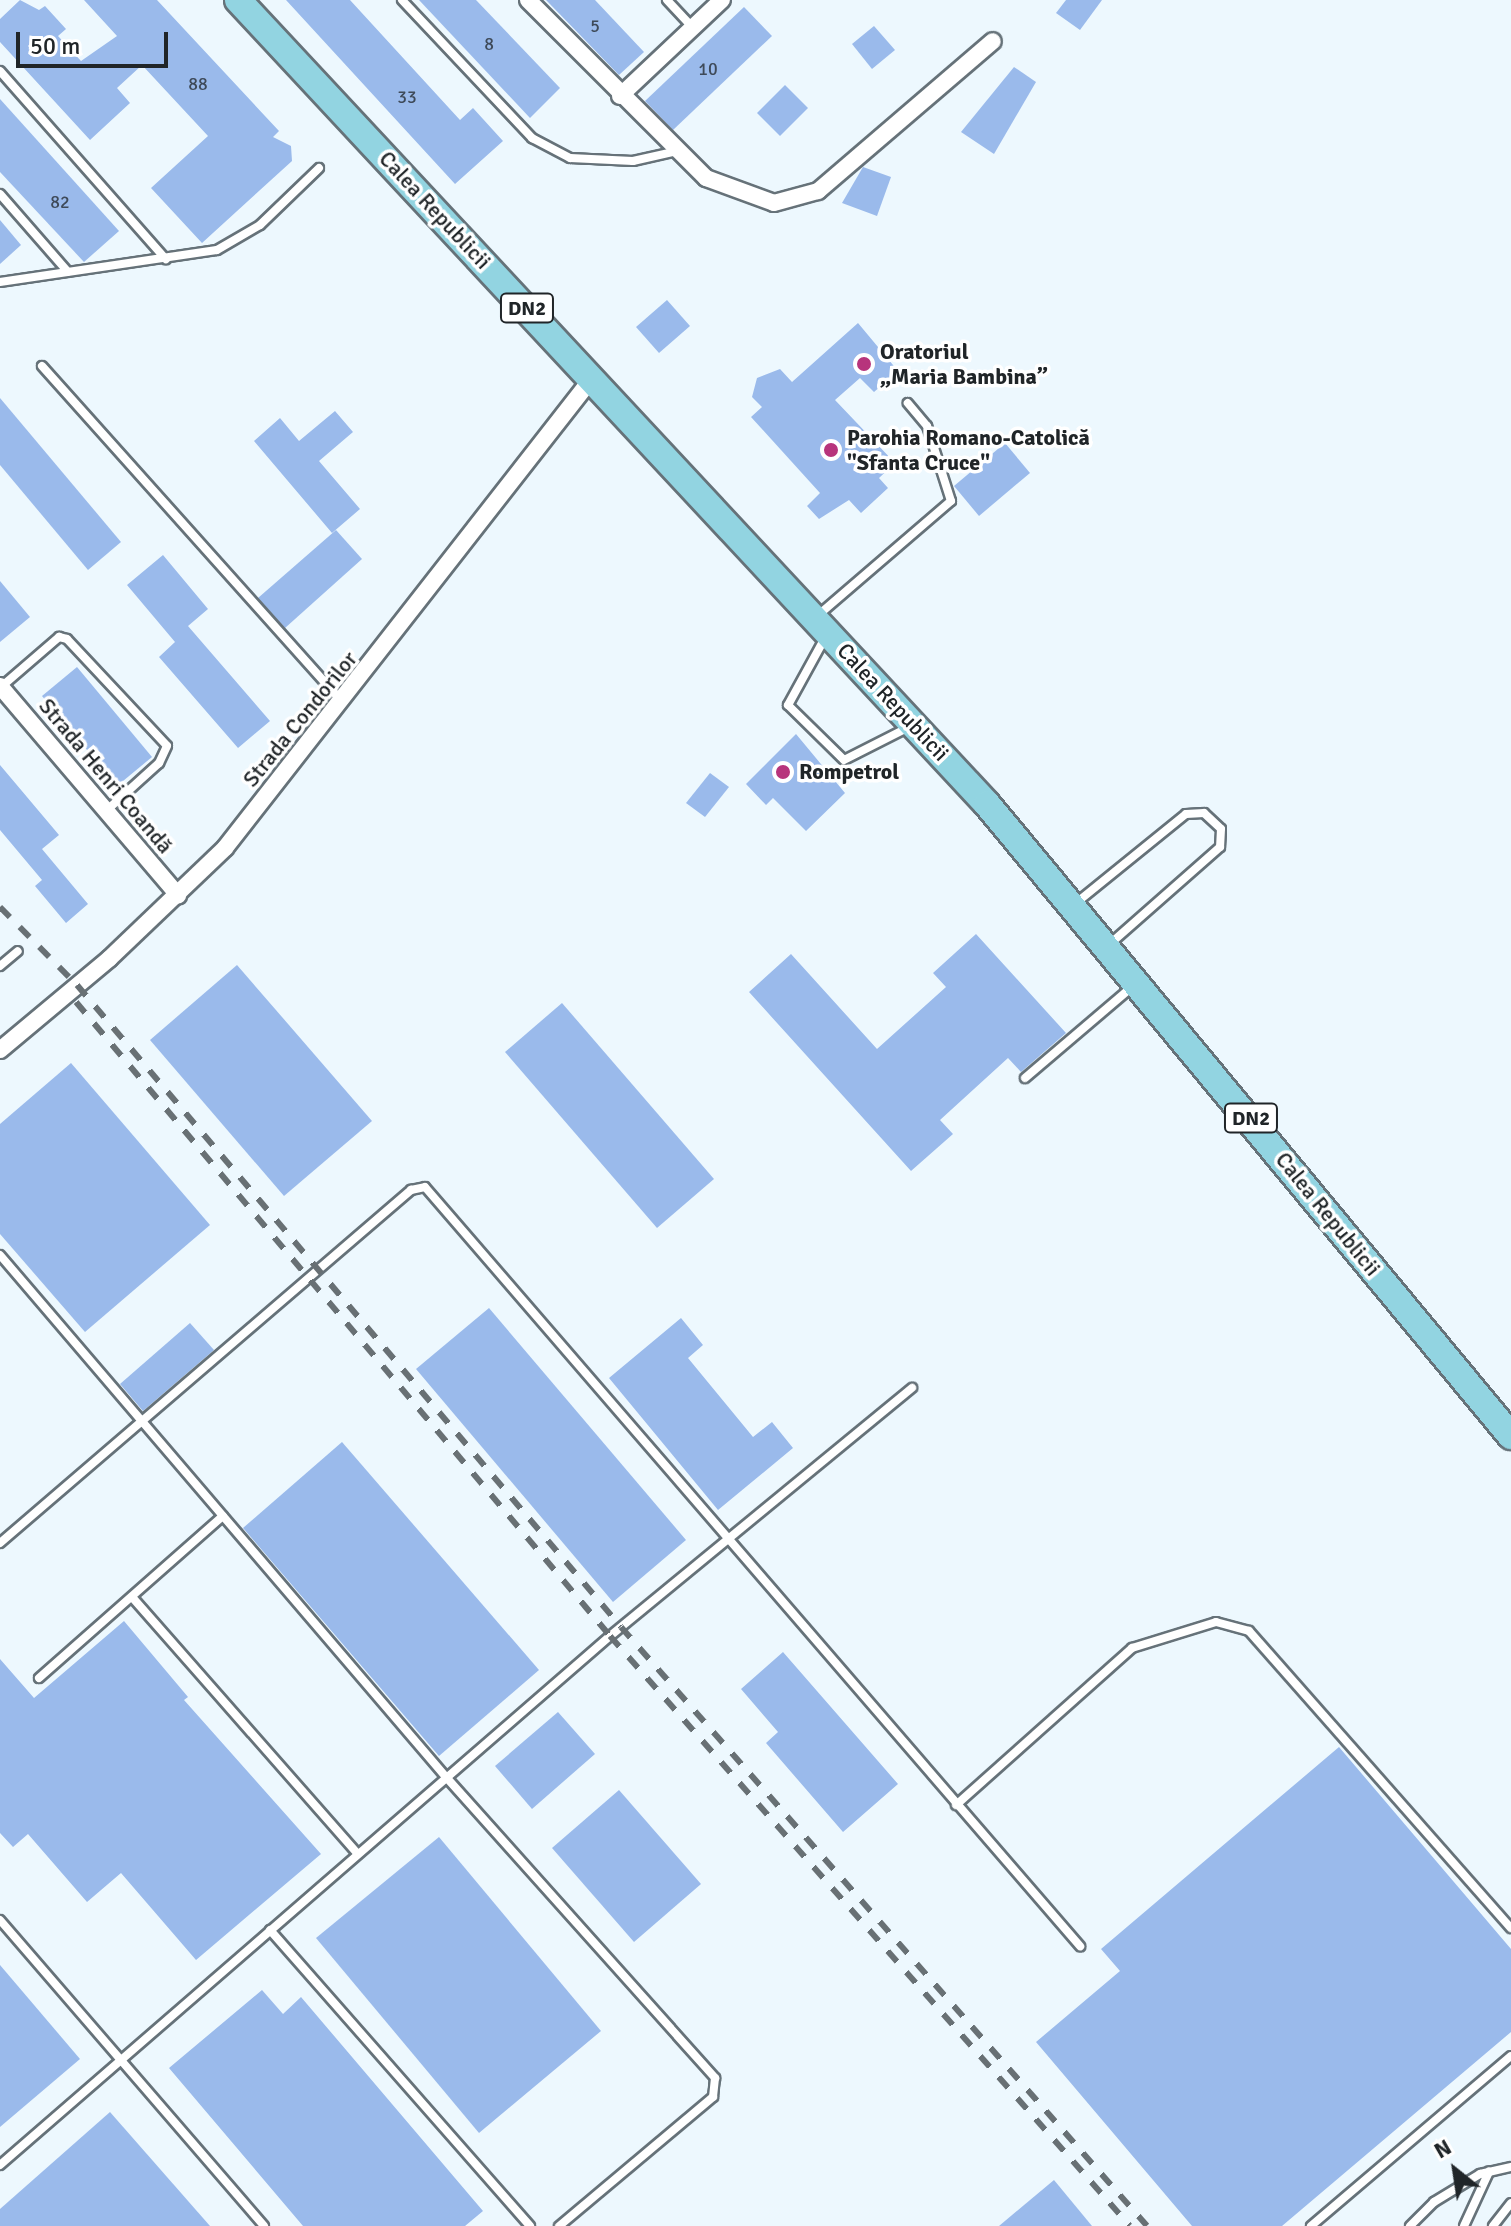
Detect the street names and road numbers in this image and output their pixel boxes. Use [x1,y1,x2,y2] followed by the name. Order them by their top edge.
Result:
[374,146,496,274] street label: Calea Republicii
[499,292,555,324] road number: DN2
[832,638,954,766] street label: Calea Republicii
[237,646,363,792] street label: Strada Condorilor
[33,693,179,859] street label: Strada Henri Coandă
[1223,1102,1279,1134] road number: DN2
[1270,1147,1386,1281] street label: Calea Republicii

